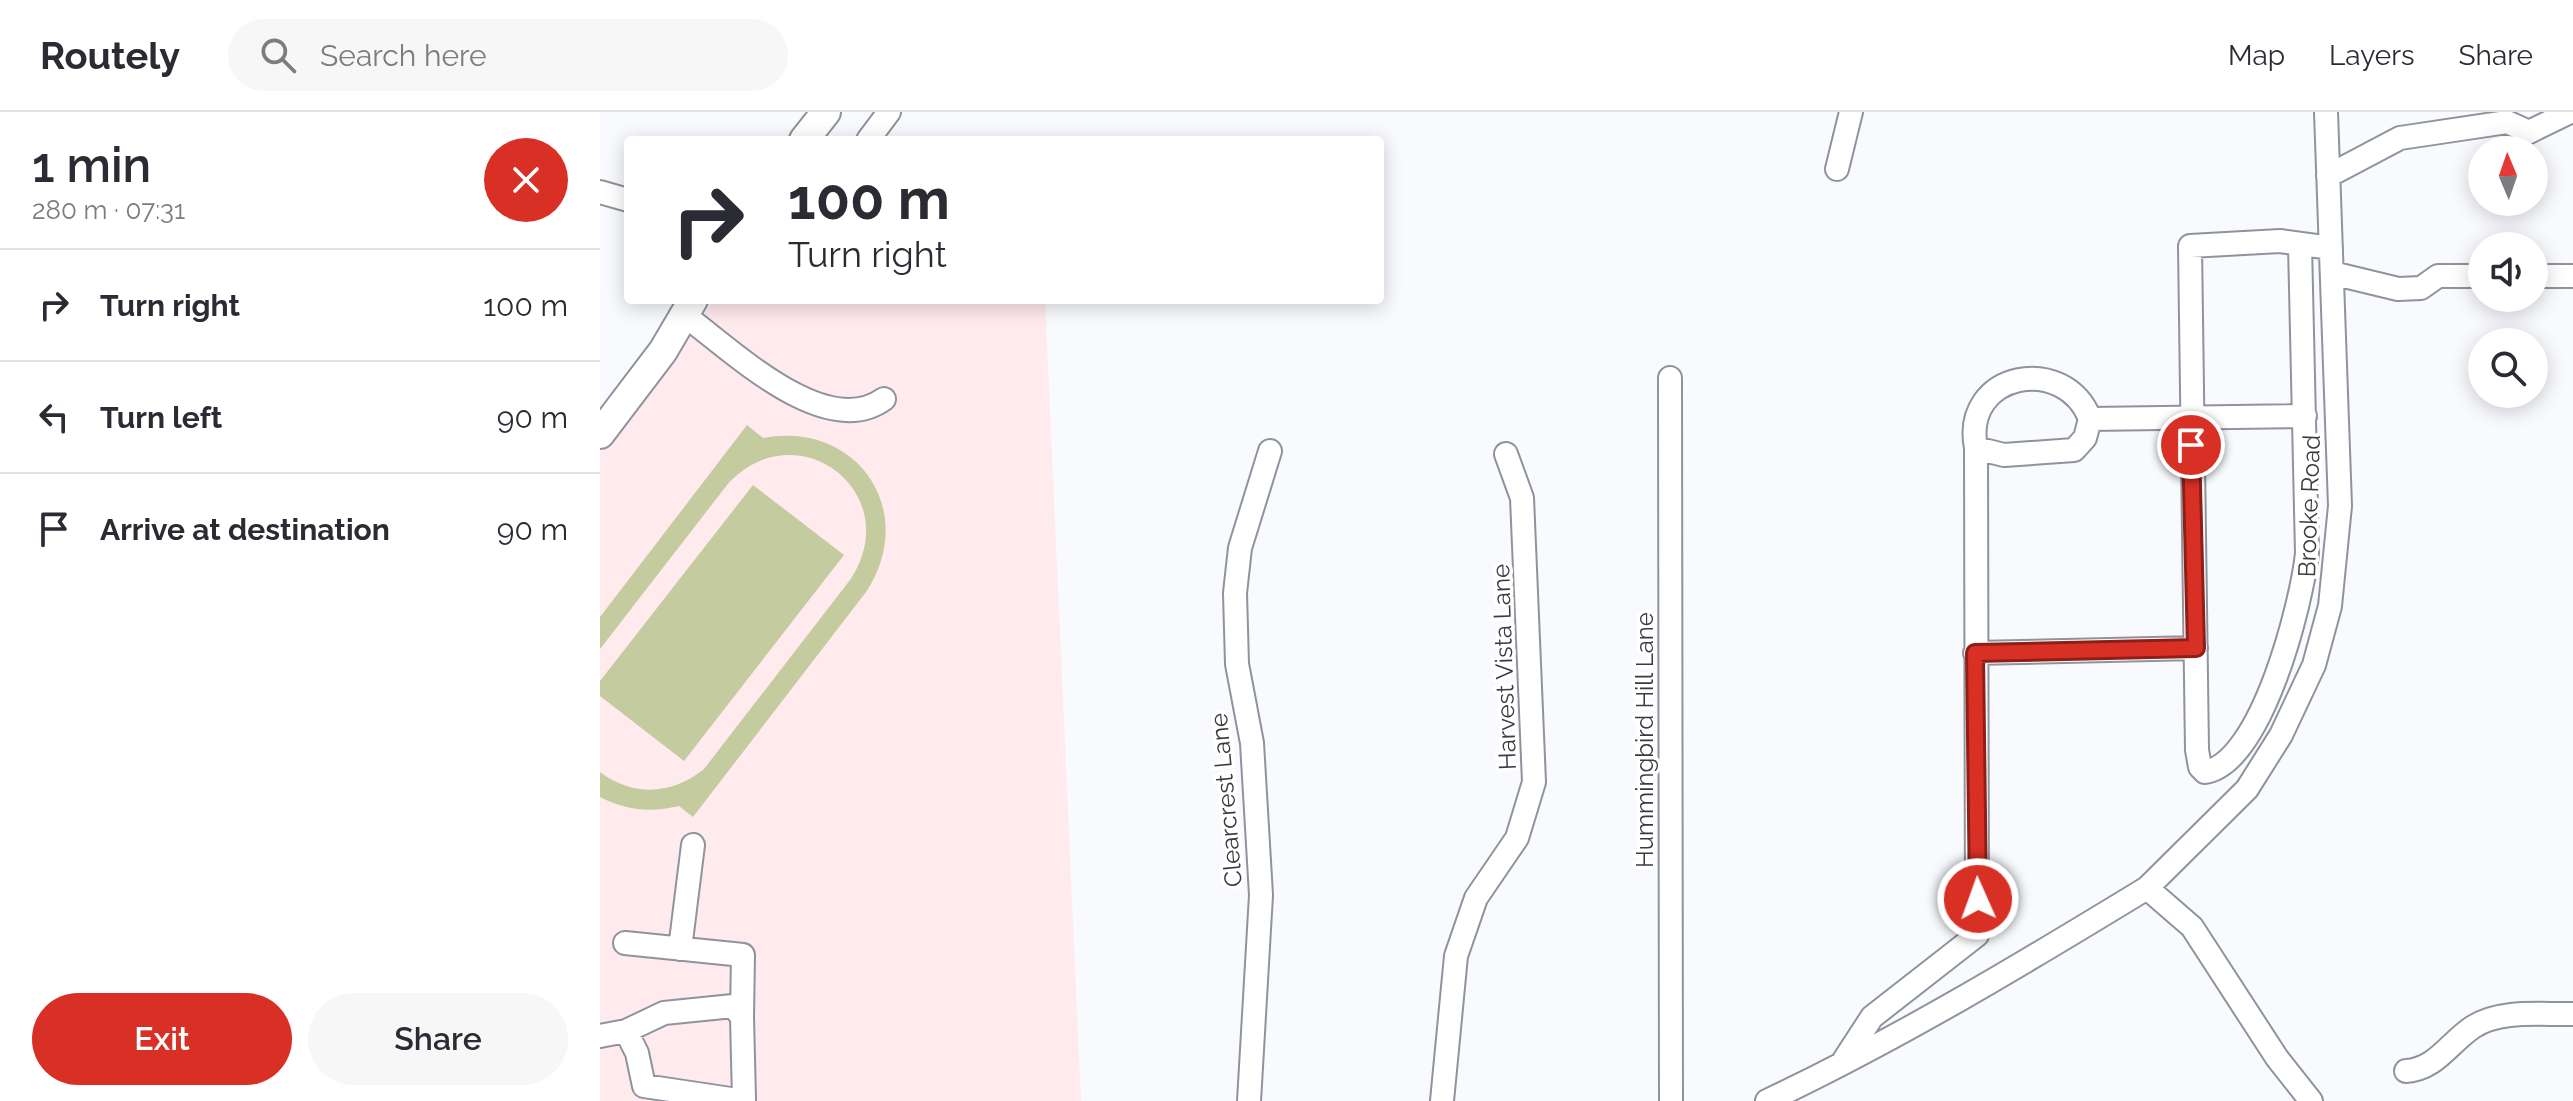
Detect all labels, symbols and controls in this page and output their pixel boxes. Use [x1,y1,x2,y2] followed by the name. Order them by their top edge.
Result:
[228,19,788,91] search box
[40,33,180,78] text: Routely
[256,33,300,77] icon: search
[320,38,487,73] text: Search here
[2228,39,2285,72] text: Map
[2329,39,2415,72] text: Layers
[2459,39,2533,72] text: Share
[2468,136,2548,216] north arrow
[2468,136,2548,408] map controls
[32,137,151,193] text: 1 min
[484,138,568,222] button: close
[788,166,950,232] text: 100 m
[656,168,760,272] icon: right
[32,195,185,225] text: 280 m · 07:31
[2468,232,2548,312] button: sound
[788,233,947,275] text: Turn right
[32,283,76,327] icon: right
[100,288,240,323] text: Turn right
[483,288,568,323] text: 100 m
[2468,328,2548,408] button: search
[32,395,76,439] icon: left
[100,400,222,435] text: Turn left
[497,400,568,435] text: 90 m
[2157,411,2225,479] pin
[2169,423,2213,467] icon: arrive
[2292,434,2326,578] street label: Brooke Road
[32,507,76,551] icon: arrive
[100,512,390,547] text: Arrive at destination
[497,512,568,547] text: 90 m
[1486,564,1522,770] street label: Harvest Vista Lane
[1630,612,1659,868] street label: Hummingbird Hill Lane
[1204,712,1248,888] street label: Clearcrest Lane
[1936,857,2020,941] position arrow
[32,993,292,1085] button: Exit
[308,993,568,1085] button: Share

